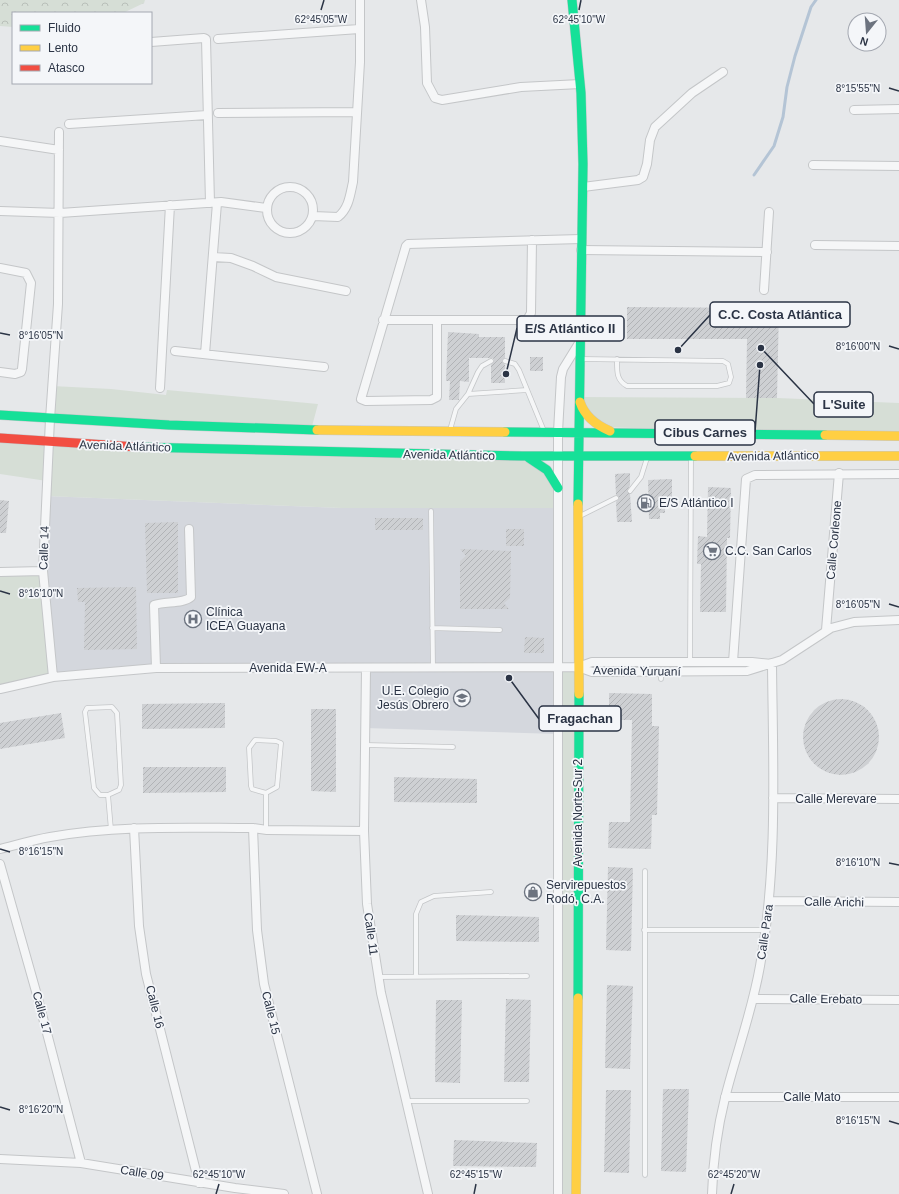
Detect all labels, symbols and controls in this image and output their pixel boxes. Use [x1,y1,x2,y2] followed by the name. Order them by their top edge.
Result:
[12,12,152,84] legend
[847,12,887,52] north arrow
[295,14,348,25] text: 62°45'05"W
[553,14,606,25] text: 62°45'10"W
[48,21,81,35] text: Fluido
[858,35,870,48] text: N
[48,41,78,55] text: Lento
[48,61,85,75] text: Atasco
[836,83,880,94] text: 8°15'55"N
[710,302,850,327] callout: C.C. Costa Atlántica
[718,307,843,322] text: C.C. Costa Atlántica
[517,316,624,341] callout: E/S Atlántico II
[525,321,615,336] text: E/S Atlántico II
[19,330,63,341] text: 8°16'05"N
[836,341,880,352] text: 8°16'00"N
[814,392,873,417] callout: L'Suite
[823,397,865,412] text: L'Suite
[655,420,755,445] callout: Cibus Carnes
[663,425,747,440] text: Cibus Carnes
[79,437,171,455] street label: Avenida Atlántico
[403,447,495,463] street label: Avenida Atlántico
[727,448,819,464] street label: Avenida Atlántico
[636,493,656,513] fuel station icon: E/S Atlántico I
[659,496,734,510] place label: E/S Atlántico I
[824,500,844,580] street label: Calle Corleone
[36,525,52,570] street label: Calle 14
[702,541,722,561] supermarket icon: C.C. San Carlos
[725,544,812,558] place label: C.C. San Carlos
[19,588,63,599] text: 8°16'10"N
[836,599,880,610] text: 8°16'05"N
[206,605,286,633] place label: Clínica ICEA Guayana
[183,609,203,629] hospital icon: Clínica ICEA Guayana
[249,661,327,675] street label: Avenida EW-A
[593,663,682,679] street label: Avenida Yuruaní
[377,684,449,712] place label: U.E. Colegio Jesús Obrero
[452,688,472,708] school or university icon: U.E. Colegio Jesús Obrero
[539,706,621,731] callout: Fragachan
[547,711,613,726] text: Fragachan
[571,758,585,867] street label: Avenida Norte-Sur 2
[795,792,877,806] street label: Calle Merevare
[19,846,63,857] text: 8°16'15"N
[836,857,880,868] text: 8°16'10"N
[546,878,626,906] place label: Servirepuestos Rodó, C.A.
[523,882,543,902] shop icon: Servirepuestos Rodó, C.A.
[804,894,864,910] street label: Calle Arichi
[754,903,776,961] street label: Calle Para
[361,912,381,957] street label: Calle 11
[143,984,167,1030] street label: Calle 16
[30,990,55,1036] street label: Calle 17
[259,990,283,1036] street label: Calle 15
[790,991,863,1007] street label: Calle Erebato
[783,1090,841,1104] street label: Calle Mato
[19,1104,63,1115] text: 8°16'20"N
[836,1115,880,1126] text: 8°16'15"N
[119,1163,165,1183] street label: Calle 09
[193,1169,246,1180] text: 62°45'10"W
[450,1169,503,1180] text: 62°45'15"W
[708,1169,761,1180] text: 62°45'20"W

